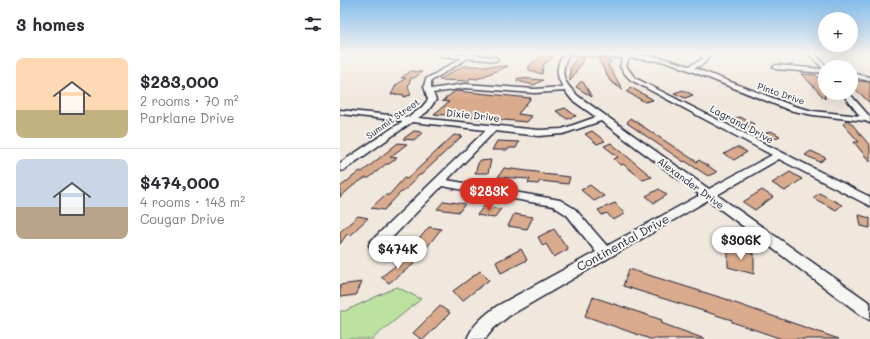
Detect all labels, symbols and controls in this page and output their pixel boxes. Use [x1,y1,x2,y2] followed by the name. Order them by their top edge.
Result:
[818,12,858,100] map controls
[818,12,858,52] button: +
[16,13,85,35] text: 3 homes
[302,13,324,35] icon: filters
[818,60,858,100] button: −
[140,70,219,92] text: $283,000
[48,74,96,122] icon: home
[756,80,806,107] street label: Pinto Drive
[140,92,239,109] text: 2 rooms · 70 m²
[364,96,422,141] street label: Summit Street
[708,101,776,147] street label: Lagrand Drive
[445,105,501,125] street label: Dixie Drive
[140,109,235,126] text: Parklane Drive
[655,154,727,212] street label: Alexander Drive
[140,171,220,193] text: $474,000
[48,175,96,223] icon: home
[461,178,517,212] pin: $283K
[469,182,509,199] text: $283K
[140,193,245,210] text: 4 rooms · 148 m²
[140,210,225,227] text: Cougar Drive
[573,210,672,274] street label: Continental Drive
[713,227,769,261] pin: $306K
[721,231,761,248] text: $306K
[370,236,426,270] pin: $474K
[378,240,418,257] text: $474K

